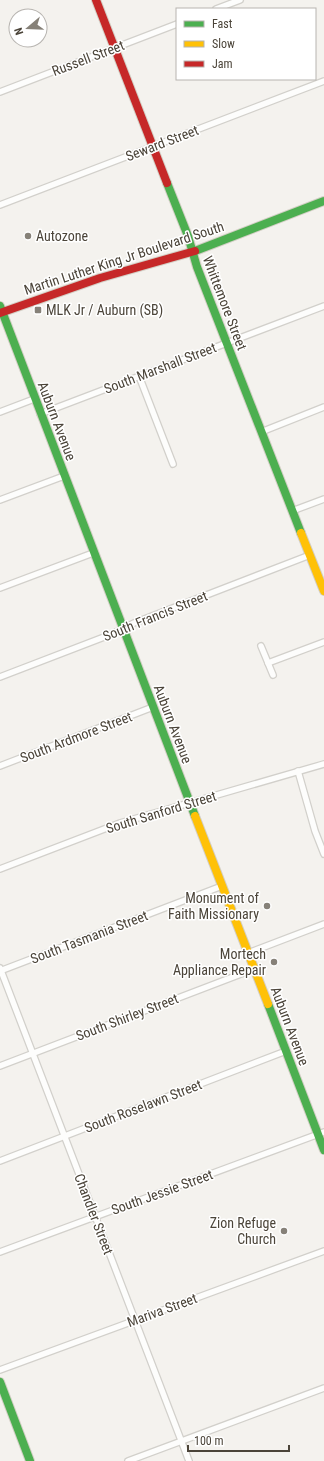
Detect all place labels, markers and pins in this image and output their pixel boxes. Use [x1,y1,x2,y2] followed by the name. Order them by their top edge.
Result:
[36,228,89,244] place label: Autozone
[23,231,33,241] marker: Autozone
[46,302,163,319] place label: MLK Jr / Auburn (SB)
[33,305,43,315] marker: MLK Jr / Auburn (SB)
[168,890,260,922] place label: Monument of Faith Missionary
[262,901,272,911] marker: Monument of Faith Missionary
[173,946,266,978] place label: Mortech Appliance Repair
[269,957,279,967] marker: Mortech Appliance Repair
[210,1215,276,1247] place label: Zion Refuge Church
[279,1226,289,1236] marker: Zion Refuge Church

